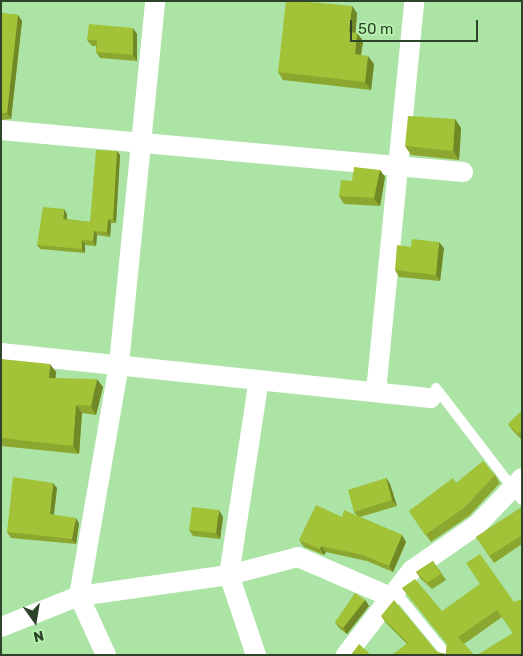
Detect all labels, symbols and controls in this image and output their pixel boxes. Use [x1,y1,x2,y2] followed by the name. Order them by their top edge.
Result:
[353,10,480,42] scale bar
[358,20,393,38] text: 50 m
[10,596,60,646] north arrow
[32,627,45,646] text: N

